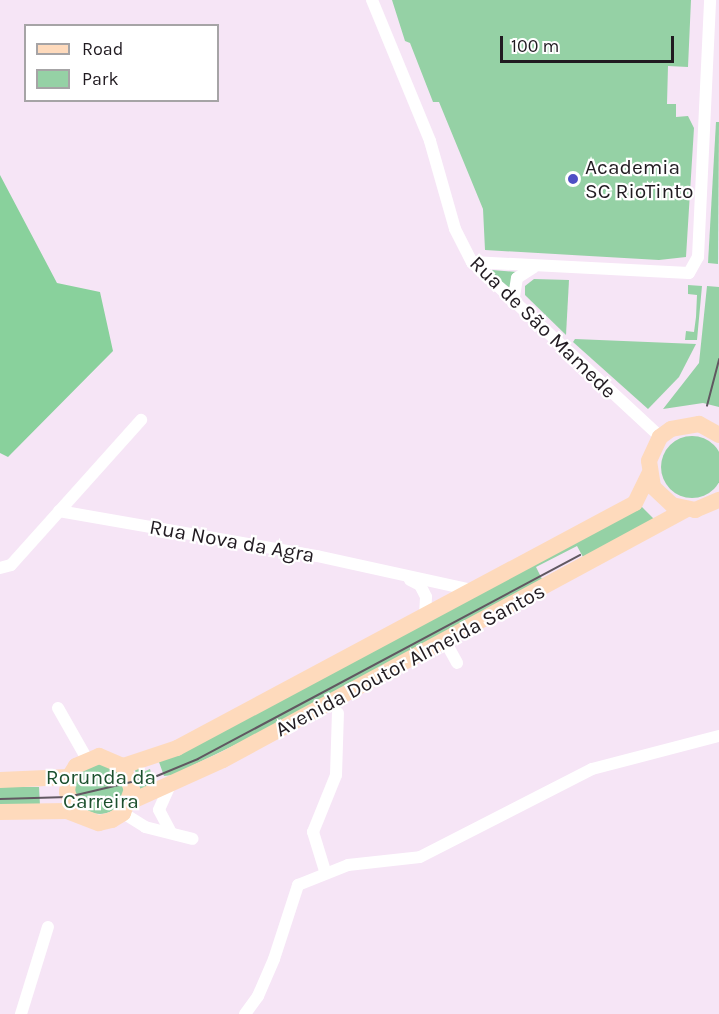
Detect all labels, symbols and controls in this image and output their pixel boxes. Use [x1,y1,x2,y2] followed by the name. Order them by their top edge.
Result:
[24,24,219,102] legend
[503,24,677,62] scale bar
[511,35,559,57] text: 100 m
[82,38,123,60] text: Road
[82,68,119,90] text: Park
[585,154,693,204] place label: Academia SC RioTinto
[566,172,580,186] marker: Academia SC RioTinto
[464,251,622,403] street label: Rua de São Mamede
[148,514,316,568] street label: Rua Nova da Agra
[271,578,549,742] street label: Avenida Doutor Almeida Santos
[46,764,156,814] park label: Rorunda da Carreira

